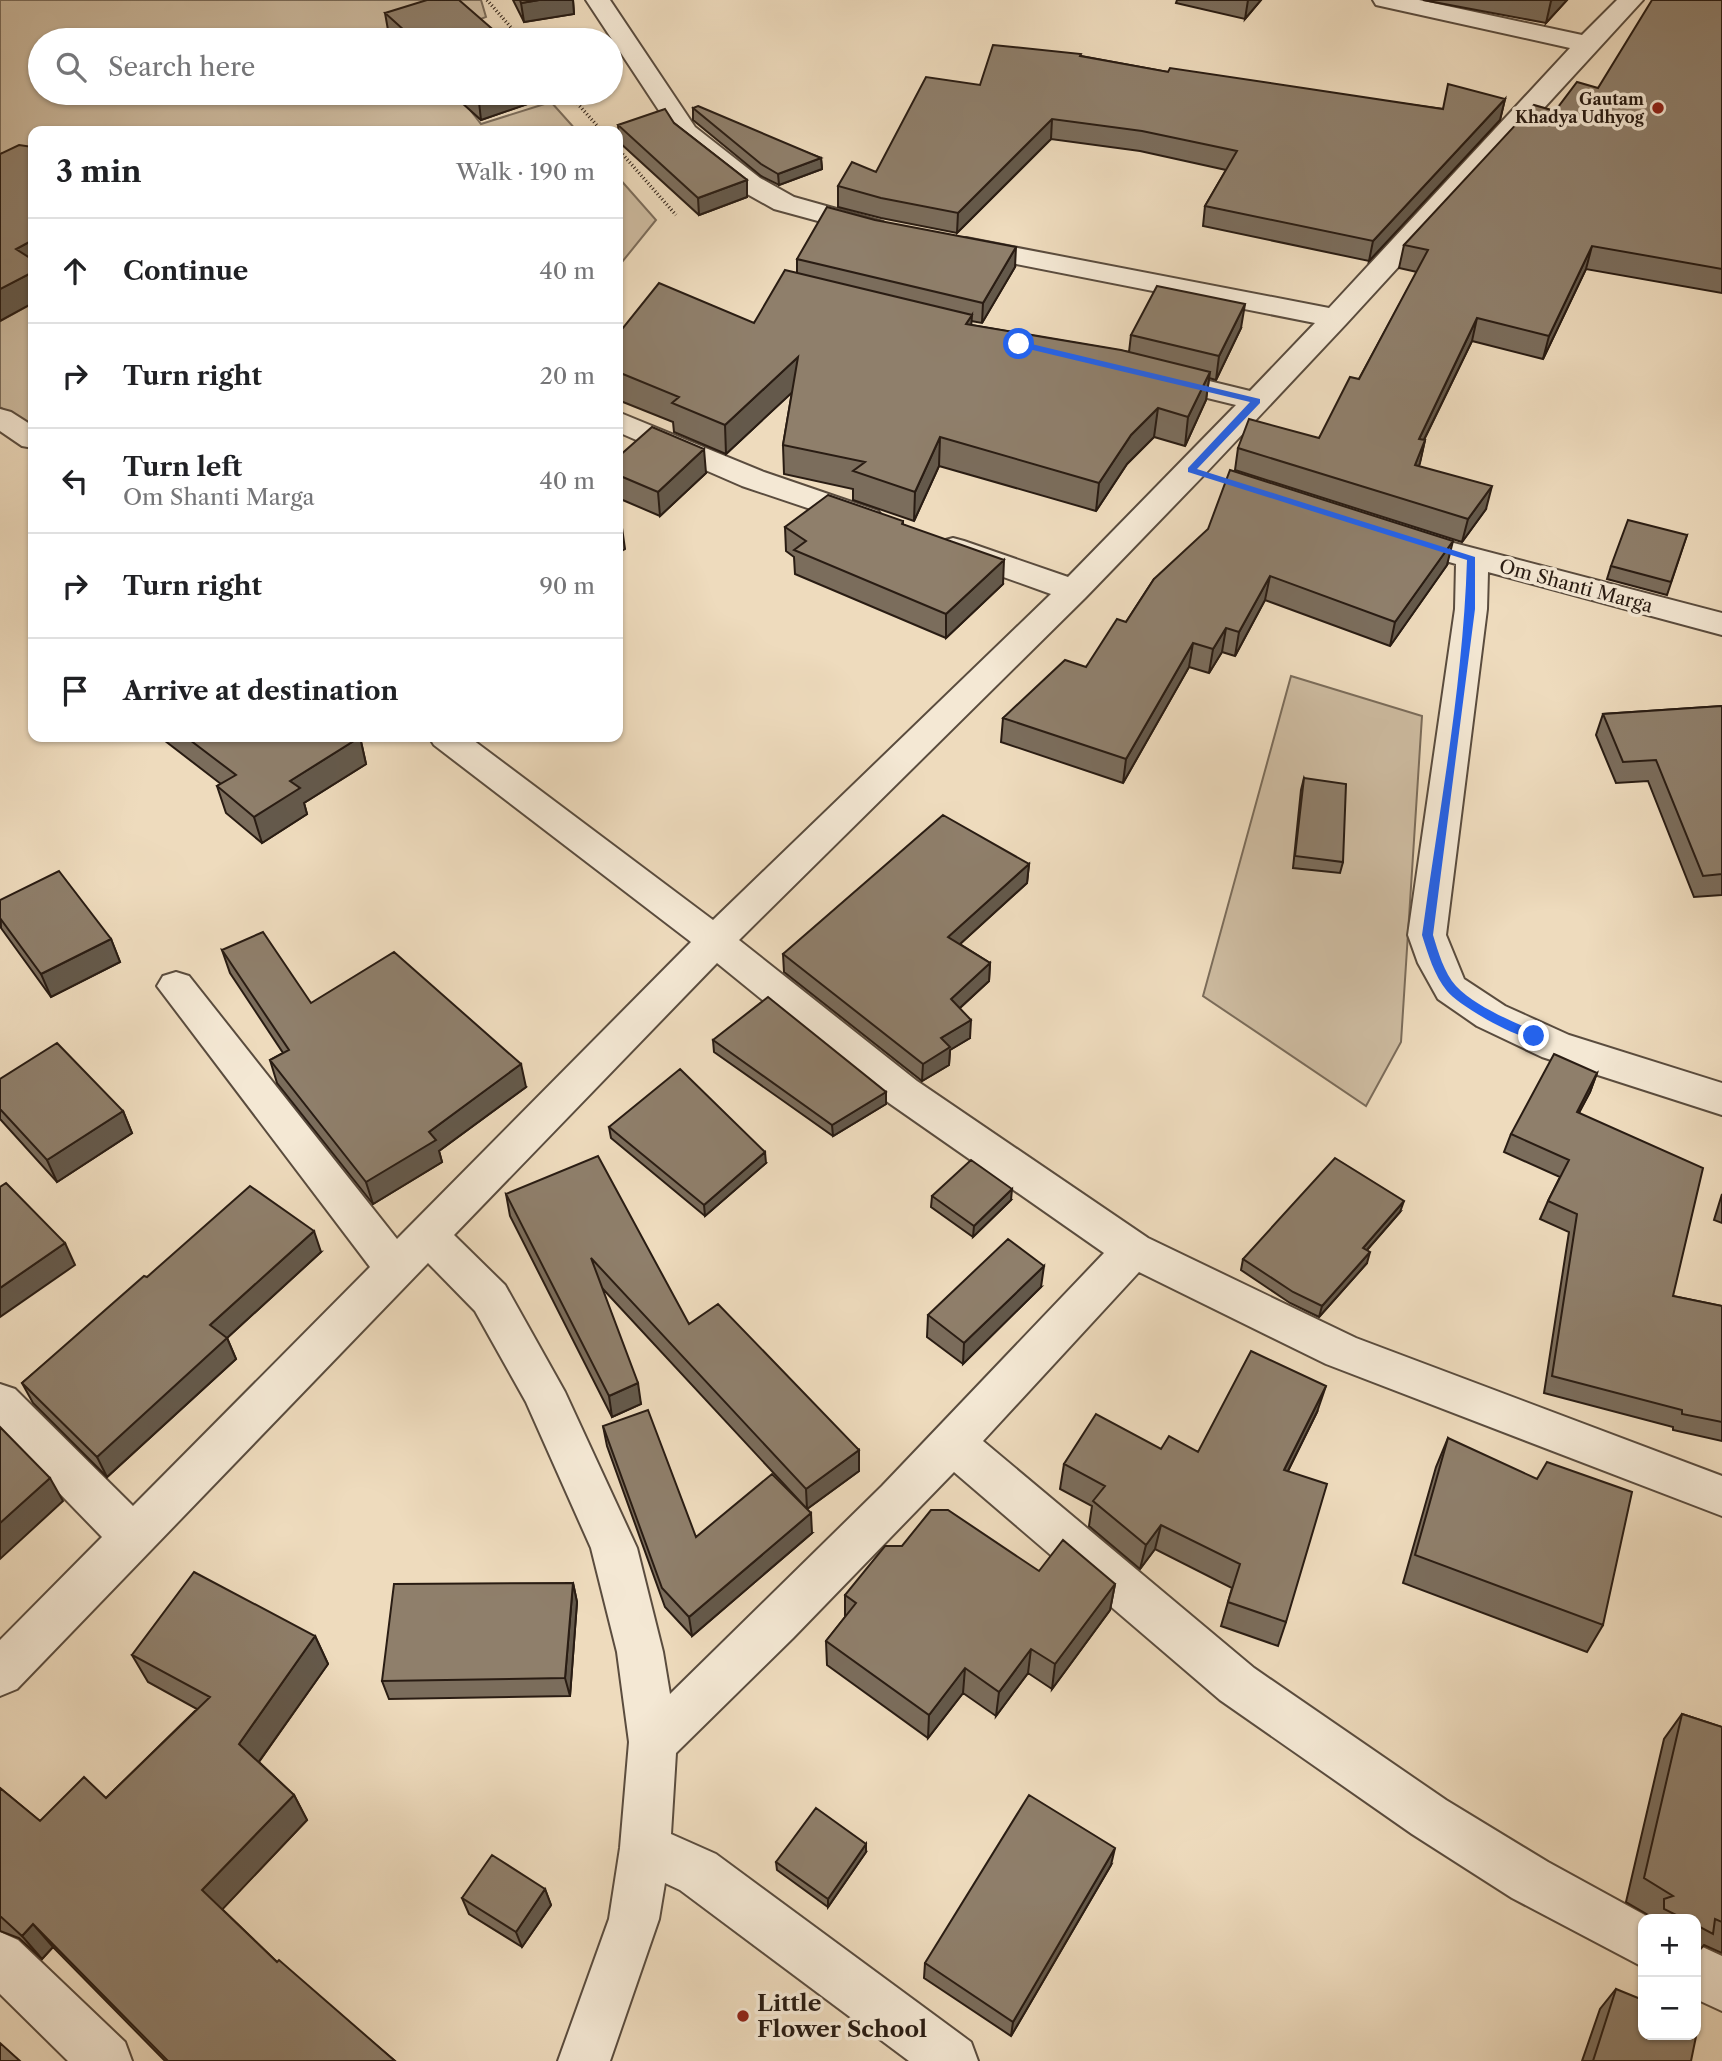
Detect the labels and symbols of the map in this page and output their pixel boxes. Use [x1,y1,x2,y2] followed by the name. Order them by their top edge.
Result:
[1515,89,1645,127] place label: Gautam Khadya Udhyog
[1650,100,1666,116] marker: Gautam Khadya Udhyog
[1003,328,1034,359] route start
[1497,554,1655,618] street label: Om Shanti Marga
[1518,1020,1549,1051] route end
[757,1989,927,2043] place label: Little Flower School
[735,2008,751,2024] marker: Little Flower School

